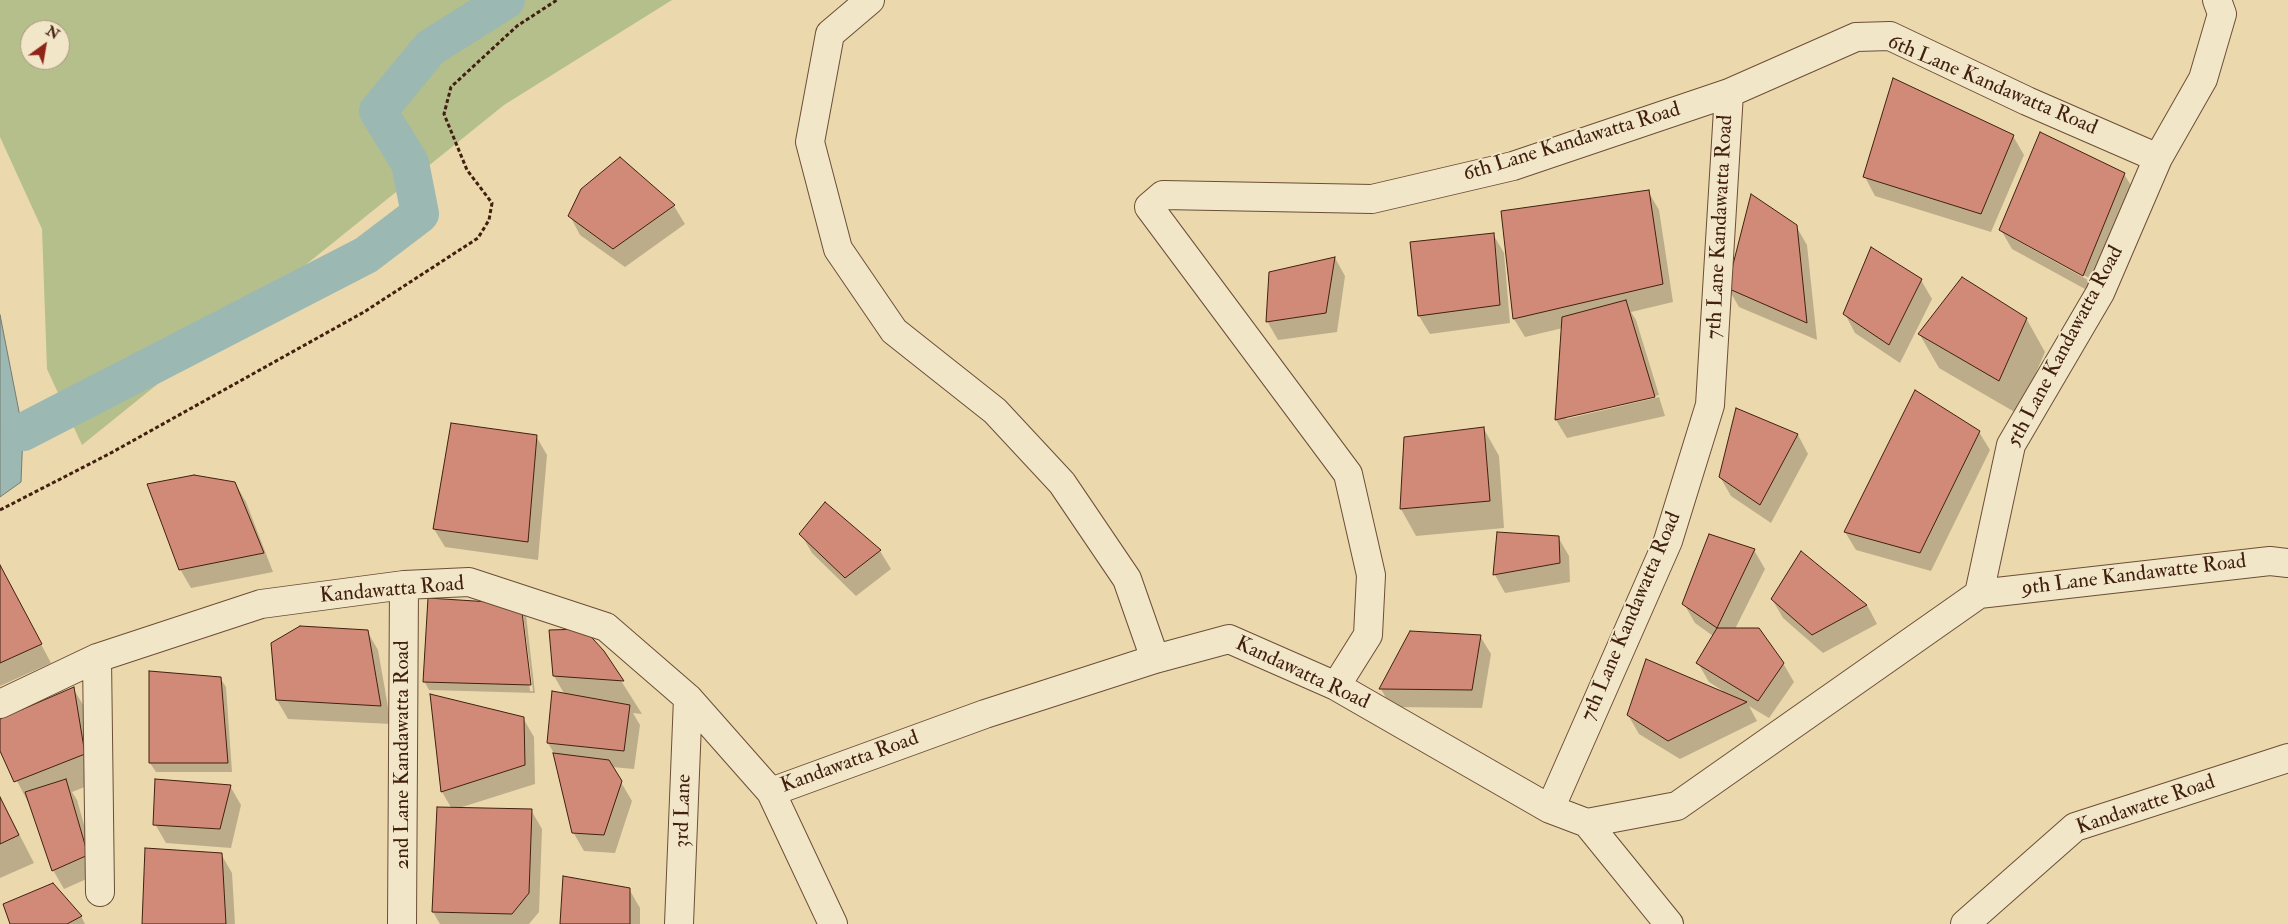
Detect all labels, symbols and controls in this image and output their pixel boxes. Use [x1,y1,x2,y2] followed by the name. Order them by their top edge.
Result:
[20,20,70,70] north arrow
[43,22,63,43] text: N
[1883,30,2101,142] street label: 6th Lane Kandawatta Road
[1460,98,1684,188] street label: 6th Lane Kandawatta Road
[1703,114,1739,340] street label: 7th Lane Kandawatta Road
[2002,242,2130,452] street label: 5th Lane Kandawatta Road
[1577,509,1687,725] street label: 7th Lane Kandawatta Road
[2020,550,2248,602] street label: 9th Lane Kandawatte Road
[319,572,465,610] street label: Kandawatta Road
[1231,632,1373,716] street label: Kandawatta Road
[390,641,416,869] street label: 2nd Lane Kandawatta Road
[778,726,922,800] street label: Kandawatta Road
[2073,770,2219,842] street label: Kandawatte Road
[670,774,698,848] street label: 3rd Lane

